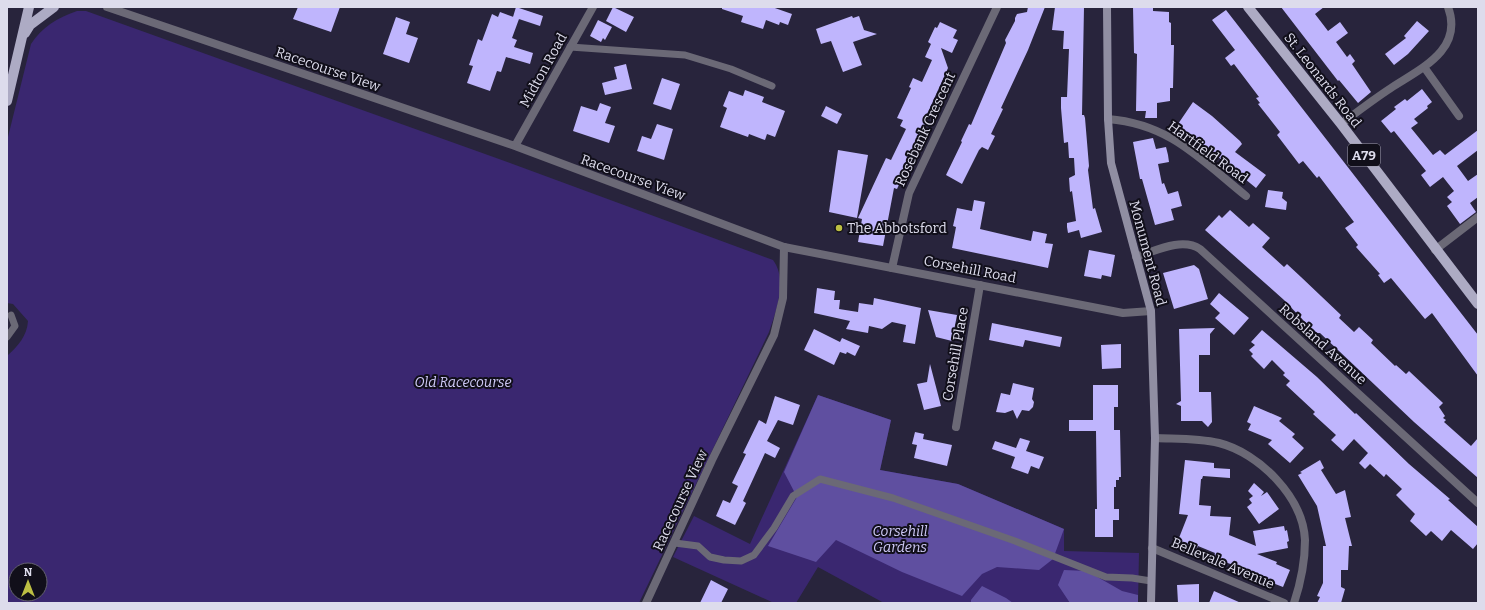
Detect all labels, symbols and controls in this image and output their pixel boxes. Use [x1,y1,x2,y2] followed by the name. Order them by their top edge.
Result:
[516,30,571,110] street label: Midton Road
[1280,30,1365,131] street label: St. Leonards Road
[273,44,383,96] street label: Racecourse View
[892,69,959,189] street label: Rosebank Crescent
[1164,118,1251,187] street label: Hartfield Road
[1348,144,1380,166] road number: A79
[578,151,688,205] street label: Racecourse View
[1125,199,1170,308] street label: Monument Road
[847,220,947,237] place label: The Abbotsford
[834,223,844,233] marker: The Abbotsford
[922,252,1018,287] street label: Corsehill Road
[1275,300,1370,388] street label: Robsland Avenue
[939,306,972,402] street label: Corsehill Place
[414,374,512,391] park label: Old Racecourse
[650,446,712,554] street label: Racecourse View
[872,523,928,556] park label: Corsehill Gardens
[1169,534,1277,593] street label: Bellevale Avenue
[8,562,48,602] north arrow
[24,566,33,579] text: N

